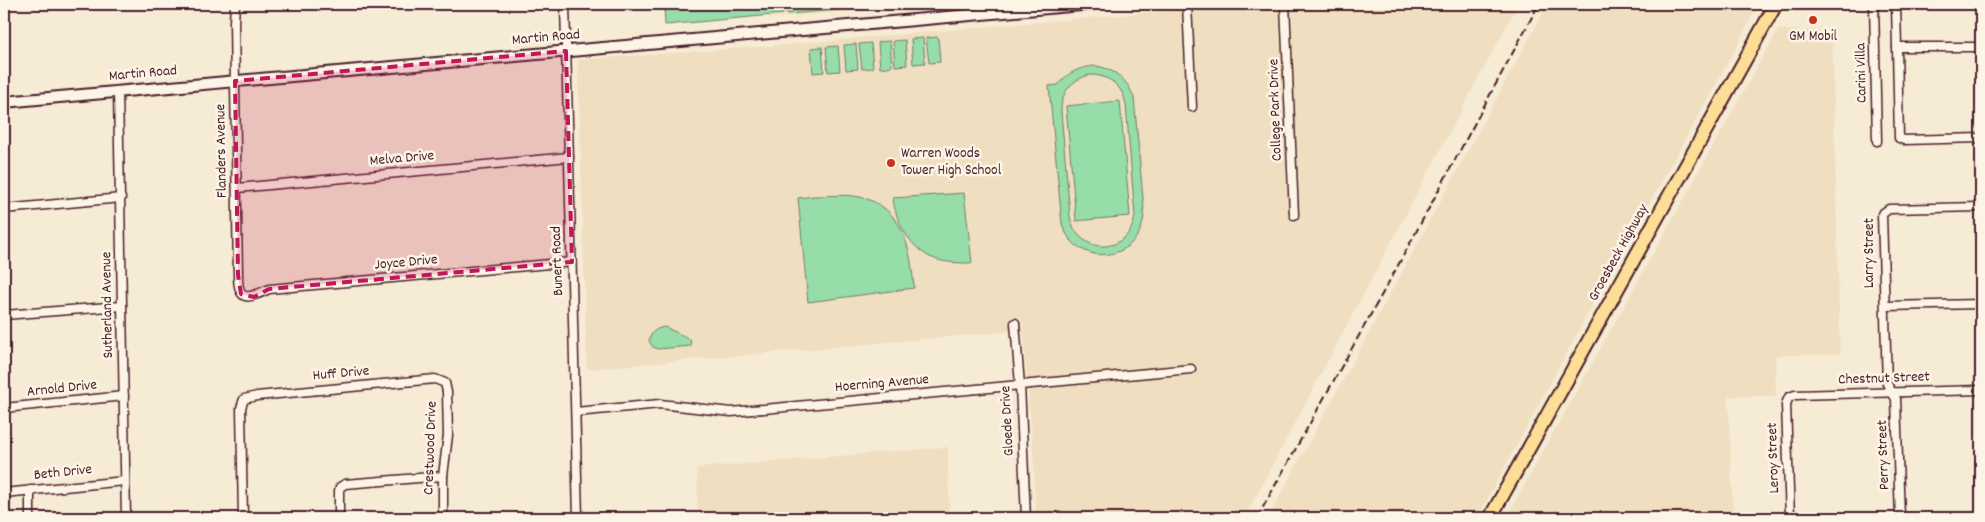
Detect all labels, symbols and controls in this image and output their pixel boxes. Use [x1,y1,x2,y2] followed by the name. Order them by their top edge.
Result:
[1807,14,1819,26] marker: GM Mobil
[511,24,581,52] street label: Martin Road
[1789,26,1837,48] place label: GM Mobil
[1850,42,1874,103] street label: Carini Villa
[1263,58,1289,162] street label: College Park Drive
[108,60,178,88] street label: Martin Road
[210,103,234,198] street label: Flanders Avenue
[901,143,1002,182] place label: Warren Woods Tower High School
[369,145,436,173] street label: Melva Drive
[885,157,897,169] marker: Warren Woods Tower High School
[1583,200,1655,306] street label: Groesbeck Highway
[1859,217,1881,288] street label: Larry Street
[546,226,570,296] street label: Bunert Road
[374,249,439,277] street label: Joyce Drive
[96,251,120,359] street label: Sutherland Avenue
[312,361,371,387] street label: Huff Drive
[1838,366,1931,392] street label: Chestnut Street
[834,369,930,399] street label: Hoerning Avenue
[26,374,99,404] street label: Arnold Drive
[995,385,1021,457] street label: Gloede Drive
[418,400,444,495] street label: Crestwood Drive
[1872,419,1896,491] street label: Perry Street
[1762,422,1786,494] street label: Leroy Street
[33,459,94,487] street label: Beth Drive

